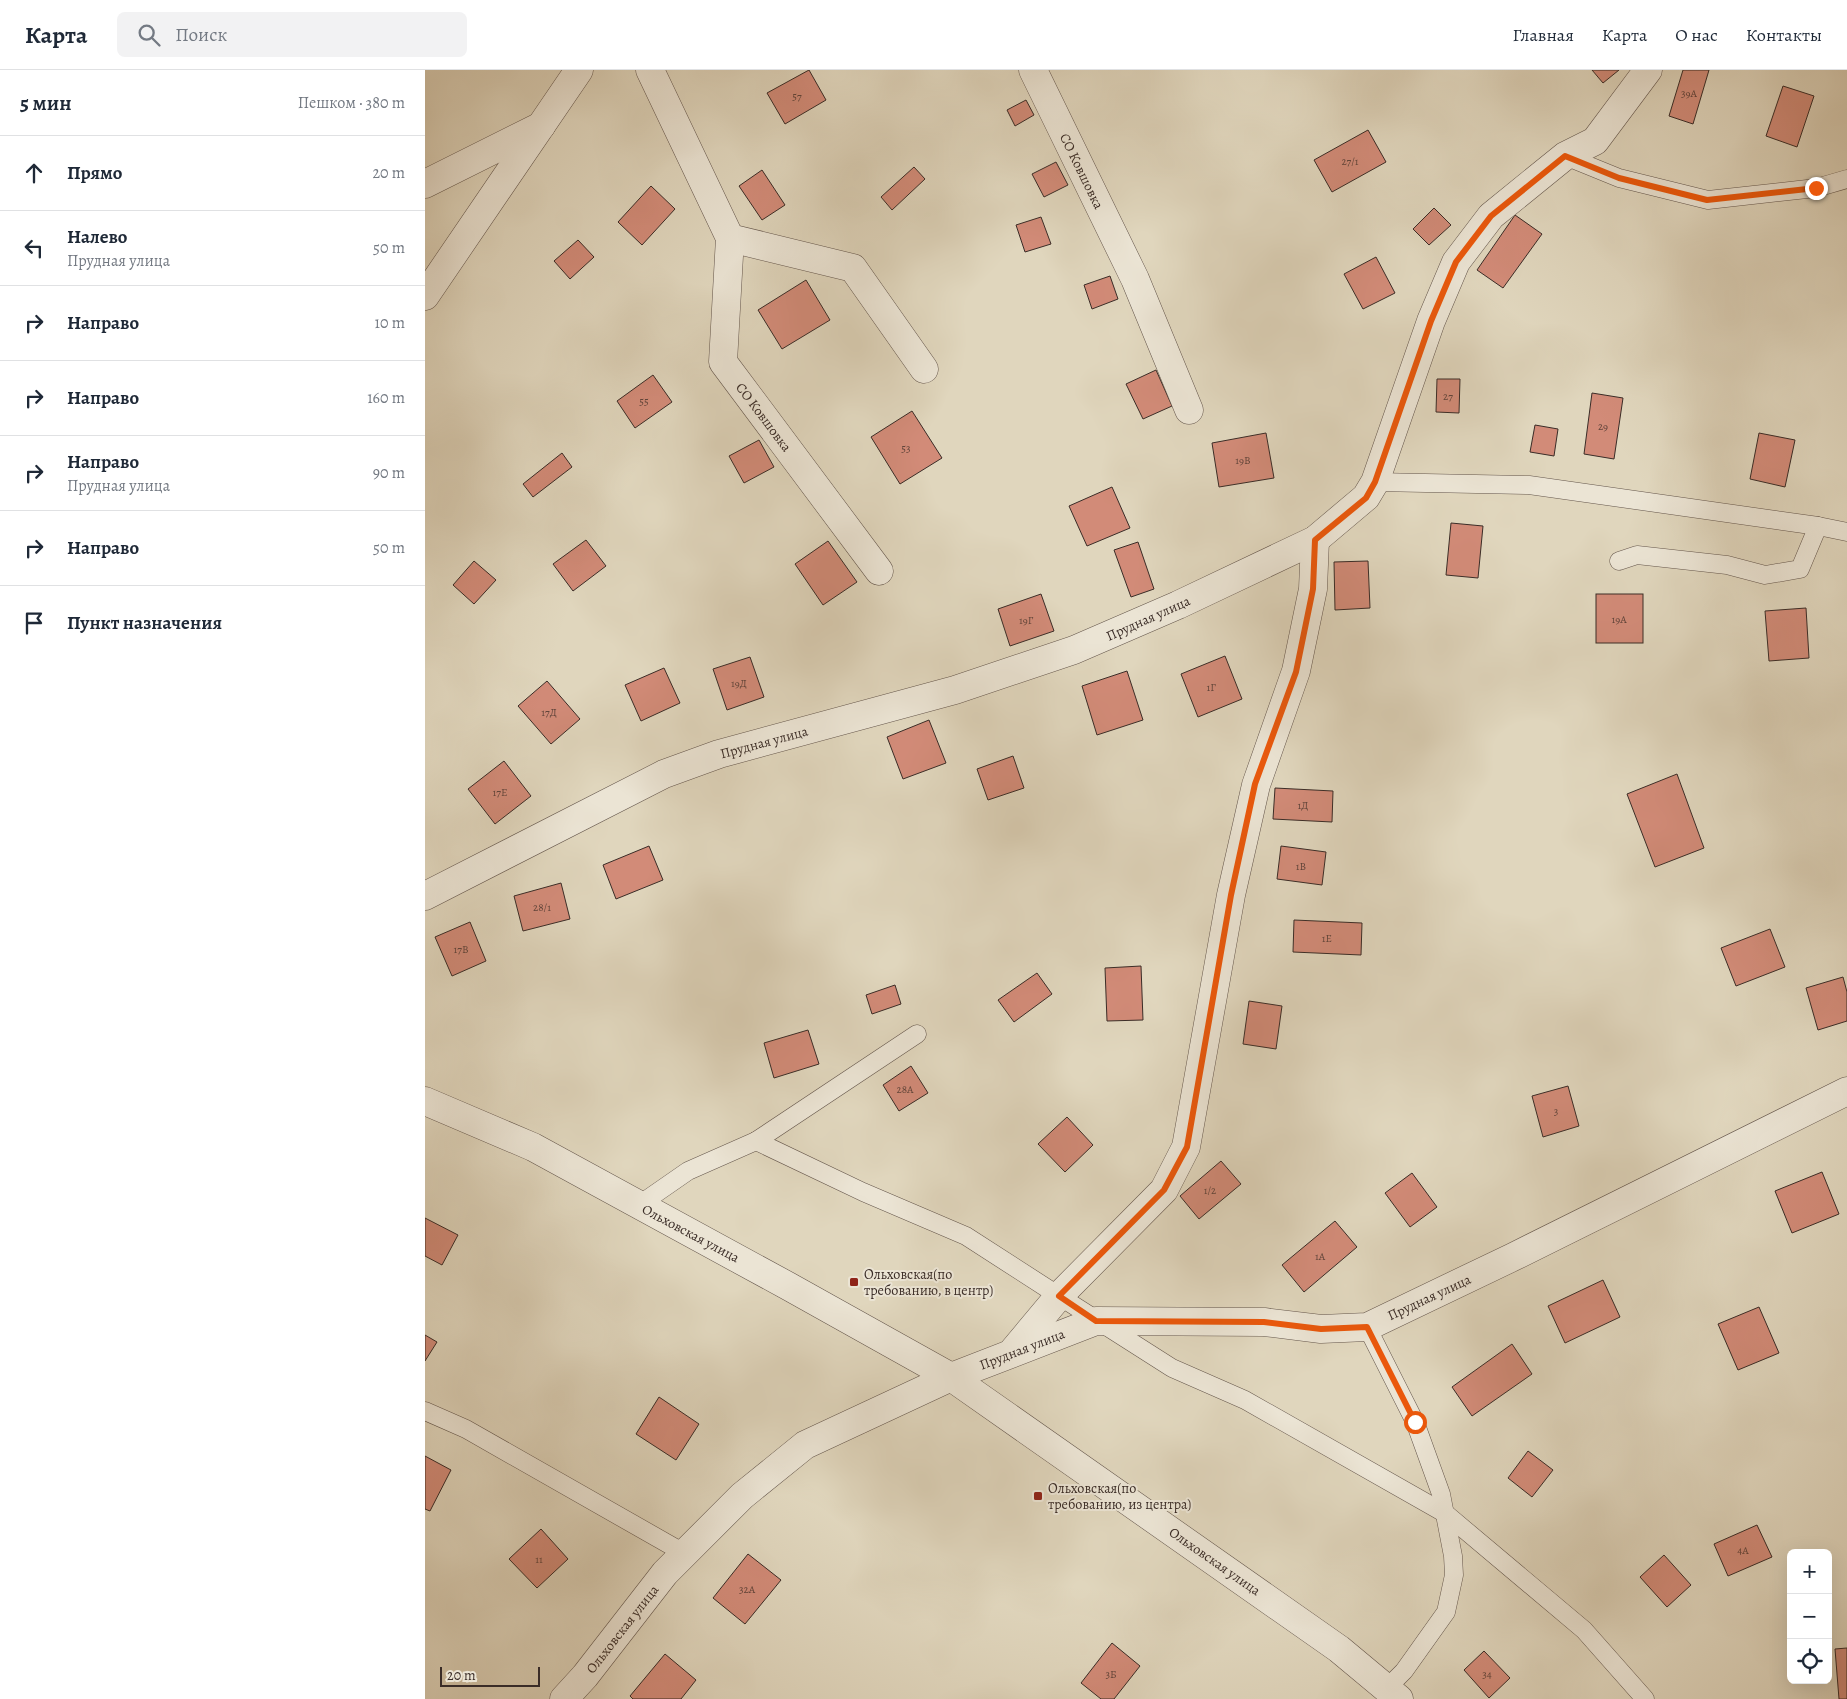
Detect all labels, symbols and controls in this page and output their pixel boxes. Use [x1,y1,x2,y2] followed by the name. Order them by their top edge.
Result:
[117,12,467,57] search box
[25,19,87,51] text: Карта
[135,21,163,49] icon: search
[175,22,227,48] text: Поиск
[1513,23,1574,47] text: Главная
[1602,23,1647,47] text: Карта
[1675,23,1718,47] text: О нас
[1746,23,1822,47] text: Контакты
[1681,86,1698,101] house number: 39А
[20,89,72,117] text: 5 мин
[792,89,802,104] house number: 57
[298,92,405,114] text: Пешком · 380 m
[1055,130,1108,213] street label: СО Ковшовка
[1341,154,1359,169] house number: 27/1
[20,159,48,187] icon: ahead
[67,160,122,186] text: Прямо
[372,162,405,184] text: 20 m
[1805,177,1828,200] route end
[67,224,127,250] text: Налево
[20,234,48,262] icon: left
[373,237,405,259] text: 50 m
[67,250,170,272] text: Прудная улица
[20,309,48,337] icon: right
[67,310,139,336] text: Направо
[375,312,405,334] text: 10 m
[731,379,796,456] street label: СО Ковшовка
[20,384,48,412] icon: right
[67,385,139,411] text: Направо
[367,387,405,409] text: 160 m
[1443,389,1453,404] house number: 27
[639,394,649,409] house number: 55
[1598,419,1608,434] house number: 29
[901,441,911,456] house number: 53
[67,449,139,475] text: Направо
[1235,453,1251,468] house number: 19В
[20,459,48,487] icon: right
[373,462,405,484] text: 90 m
[67,475,170,497] text: Прудная улица
[20,534,48,562] icon: right
[67,535,139,561] text: Направо
[373,537,405,559] text: 50 m
[1103,591,1194,645] street label: Прудная улица
[20,609,48,637] icon: arrive
[67,610,222,636] text: Пункт назначения
[1611,612,1627,627] house number: 19А
[1019,613,1034,628] house number: 19Г
[731,676,747,691] house number: 19Д
[1206,680,1216,695] house number: 1Г
[541,705,557,720] house number: 17Д
[718,721,811,763] street label: Прудная улица
[493,785,507,800] house number: 17Е
[1298,798,1308,813] house number: 1Д
[1296,859,1306,874] house number: 1В
[533,900,551,915] house number: 28/1
[1322,931,1332,946] house number: 1Е
[454,942,468,957] house number: 17В
[897,1082,914,1097] house number: 28А
[1554,1104,1558,1119] house number: 3
[1204,1183,1216,1198] house number: 1/2
[639,1200,743,1267] street label: Ольховская улица
[1315,1249,1326,1264] house number: 1А
[864,1265,993,1300] place label: Ольховская(по требованию, в центр)
[1384,1270,1475,1325] street label: Прудная улица
[848,1276,860,1288] marker: Ольховская(по требованию, в центр)
[977,1324,1068,1374] street label: Прудная улица
[1404,1411,1427,1434] route start
[1048,1479,1191,1514] place label: Ольховская(по требованию, из центра)
[1032,1490,1044,1502] marker: Ольховская(по требованию, из центра)
[1165,1523,1265,1600] street label: Ольховская улица
[1737,1543,1749,1558] house number: 4А
[1787,1549,1832,1684] map controls
[1787,1549,1832,1594] button: +
[535,1552,543,1567] house number: 11
[582,1581,663,1678] street label: Ольховская улица
[739,1582,756,1597] house number: 32А
[1787,1594,1832,1639] button: −
[1787,1639,1832,1684] button: locate
[440,1664,540,1687] scale bar
[447,1666,476,1685] text: 20 m
[1105,1667,1117,1682] house number: 3Б
[1482,1667,1492,1682] house number: 34

